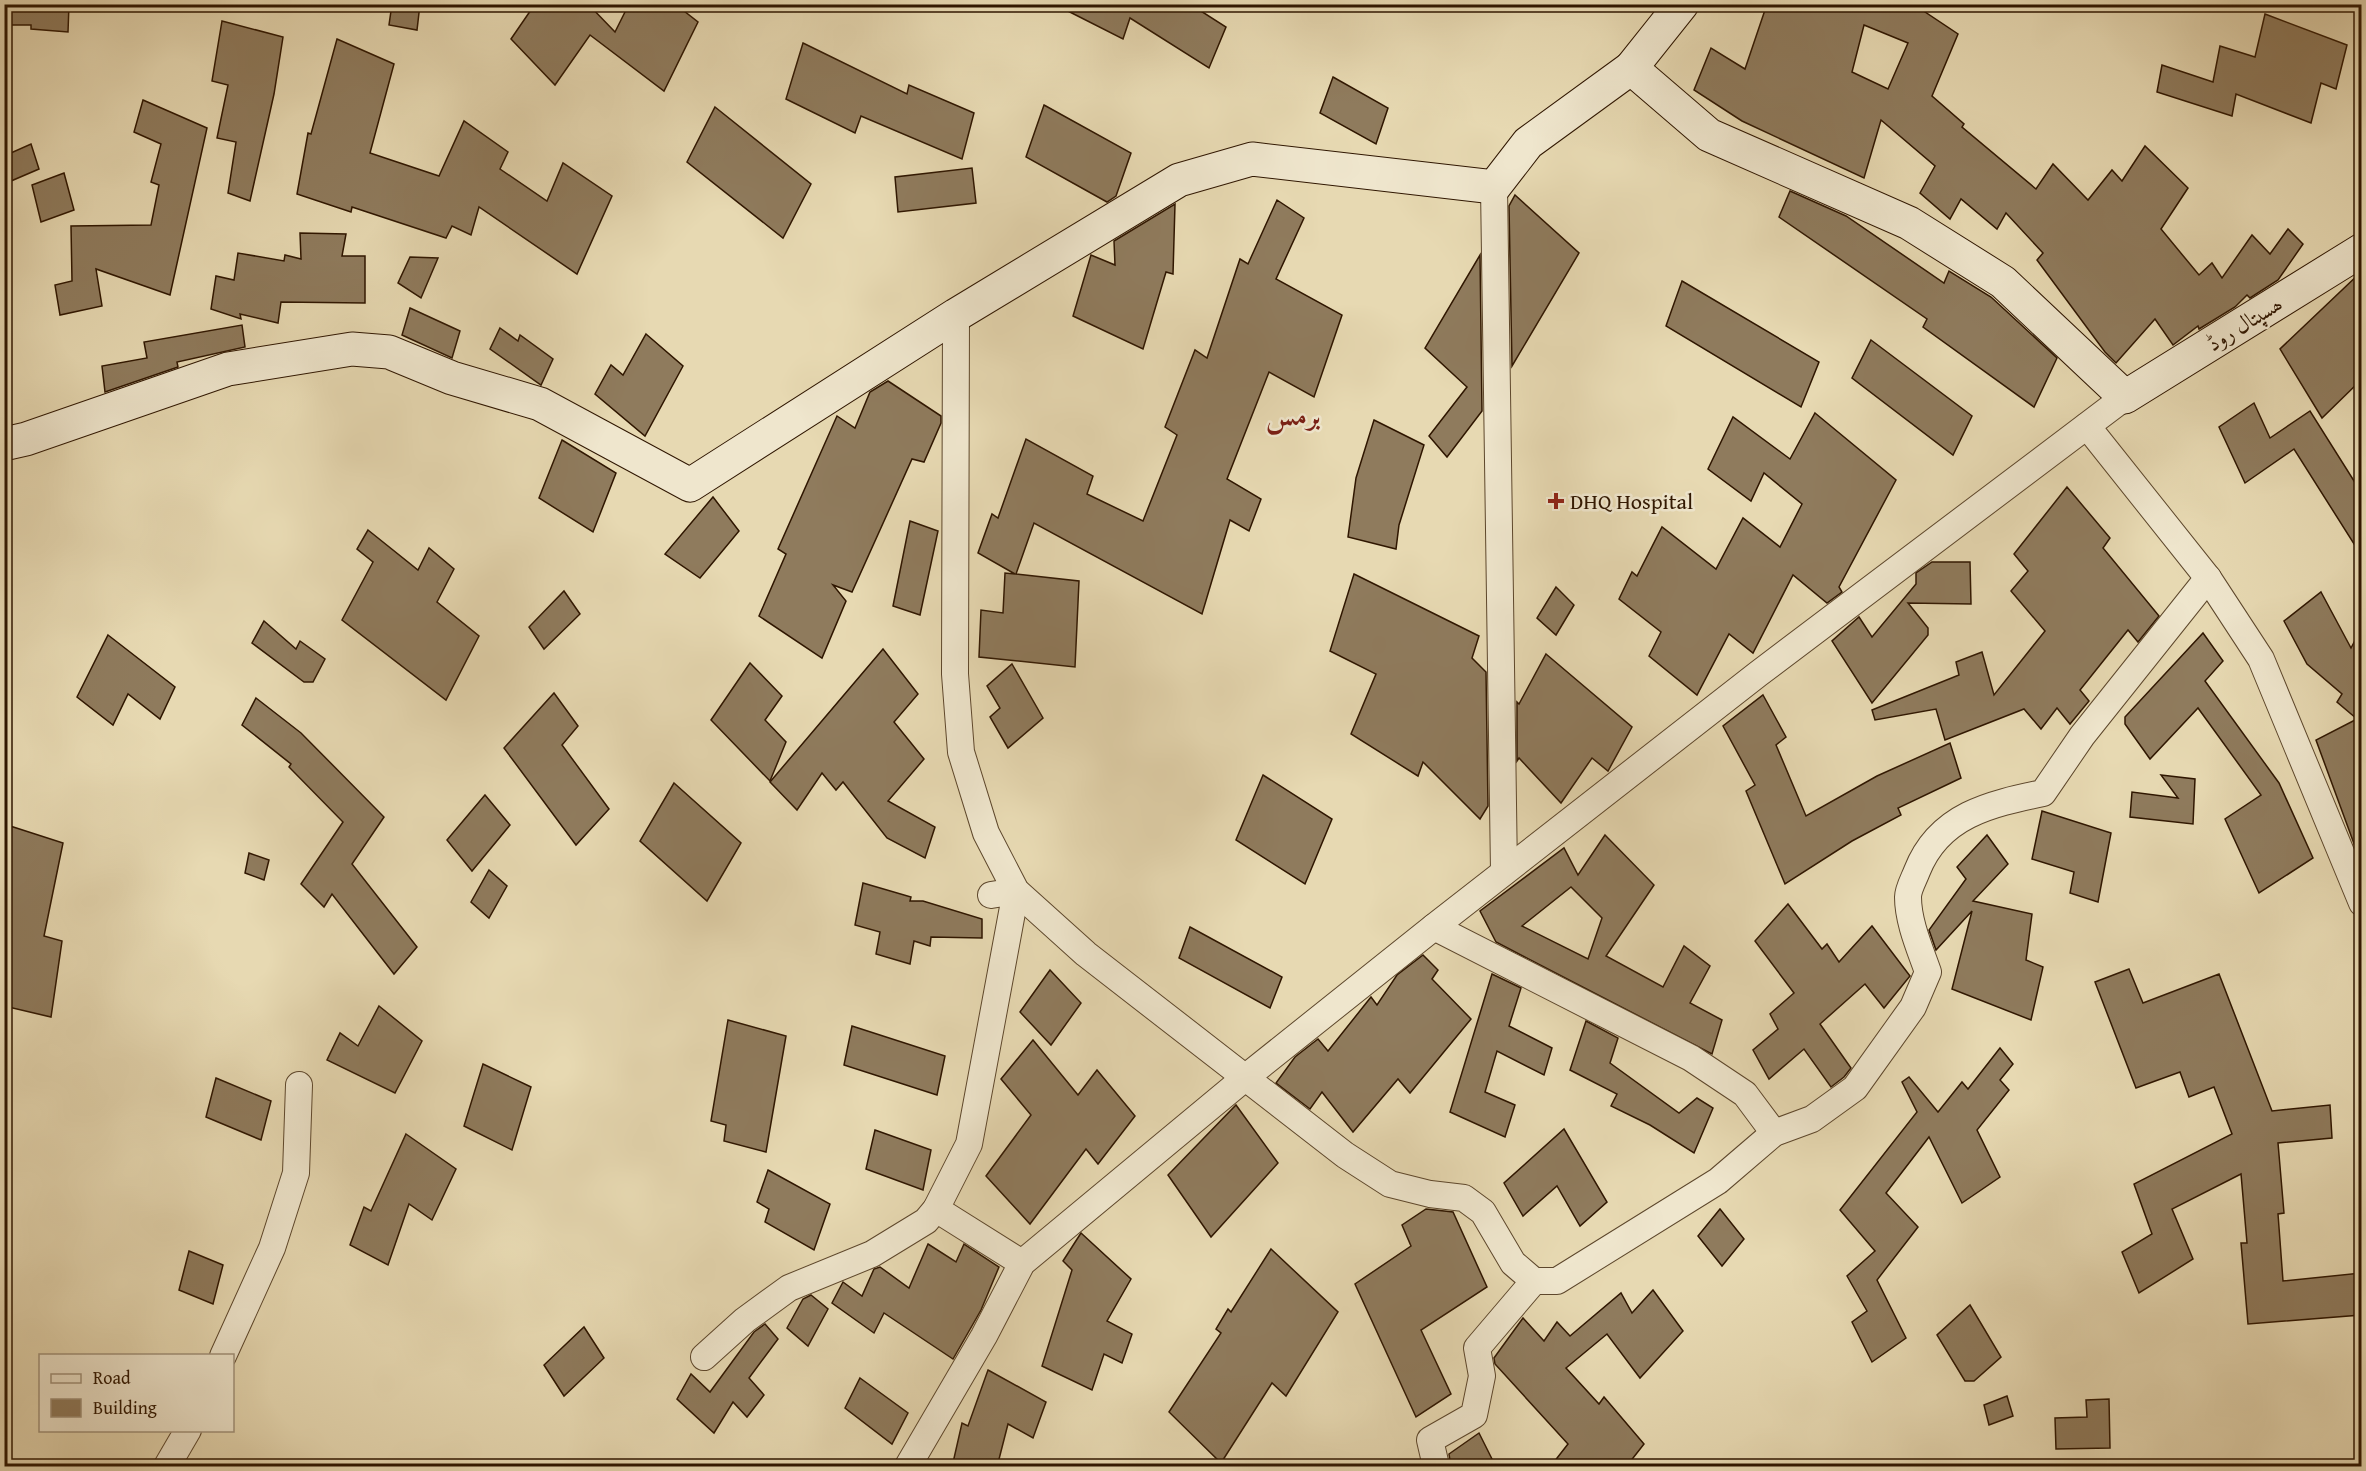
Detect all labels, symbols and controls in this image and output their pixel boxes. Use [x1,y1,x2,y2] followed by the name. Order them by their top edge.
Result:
[2200,287,2288,359] street label: ھسپتال روڈ
[1266,394,1320,435] district label: برمس
[1570,485,1693,517] place label: DHQ Hospital
[1547,492,1565,510] marker: DHQ Hospital
[39,1354,234,1432] legend
[93,1364,131,1391] text: Road
[93,1394,157,1421] text: Building

